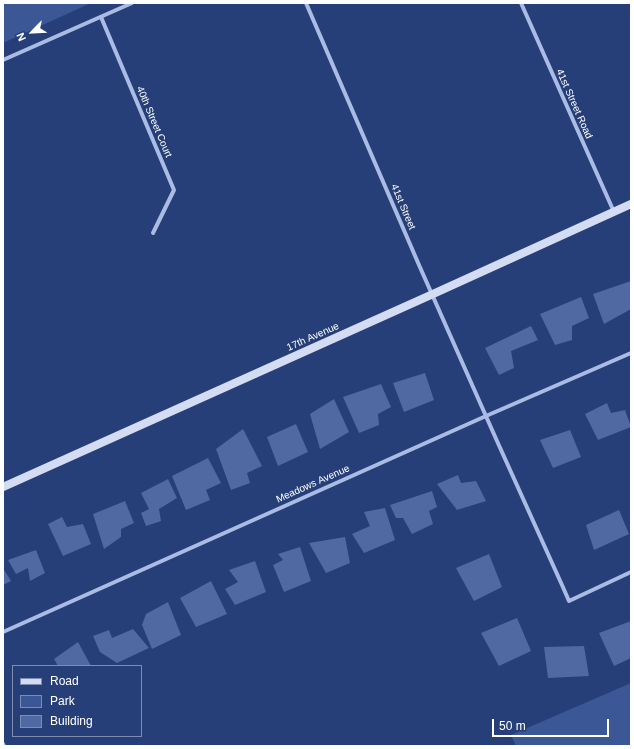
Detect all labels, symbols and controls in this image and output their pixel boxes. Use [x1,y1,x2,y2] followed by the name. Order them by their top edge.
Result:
[12,12,52,52] north arrow
[14,31,28,43] text: N
[553,67,595,141] street label: 41st Street Road
[134,85,174,159] street label: 40th Street Court
[388,182,418,232] street label: 41st Street
[285,320,341,354] street label: 17th Avenue
[274,462,352,506] street label: Meadows Avenue
[12,665,142,737] legend
[50,674,79,688] text: Road
[50,694,75,708] text: Park
[494,711,611,737] scale bar
[50,714,93,728] text: Building
[499,719,526,733] text: 50 m

